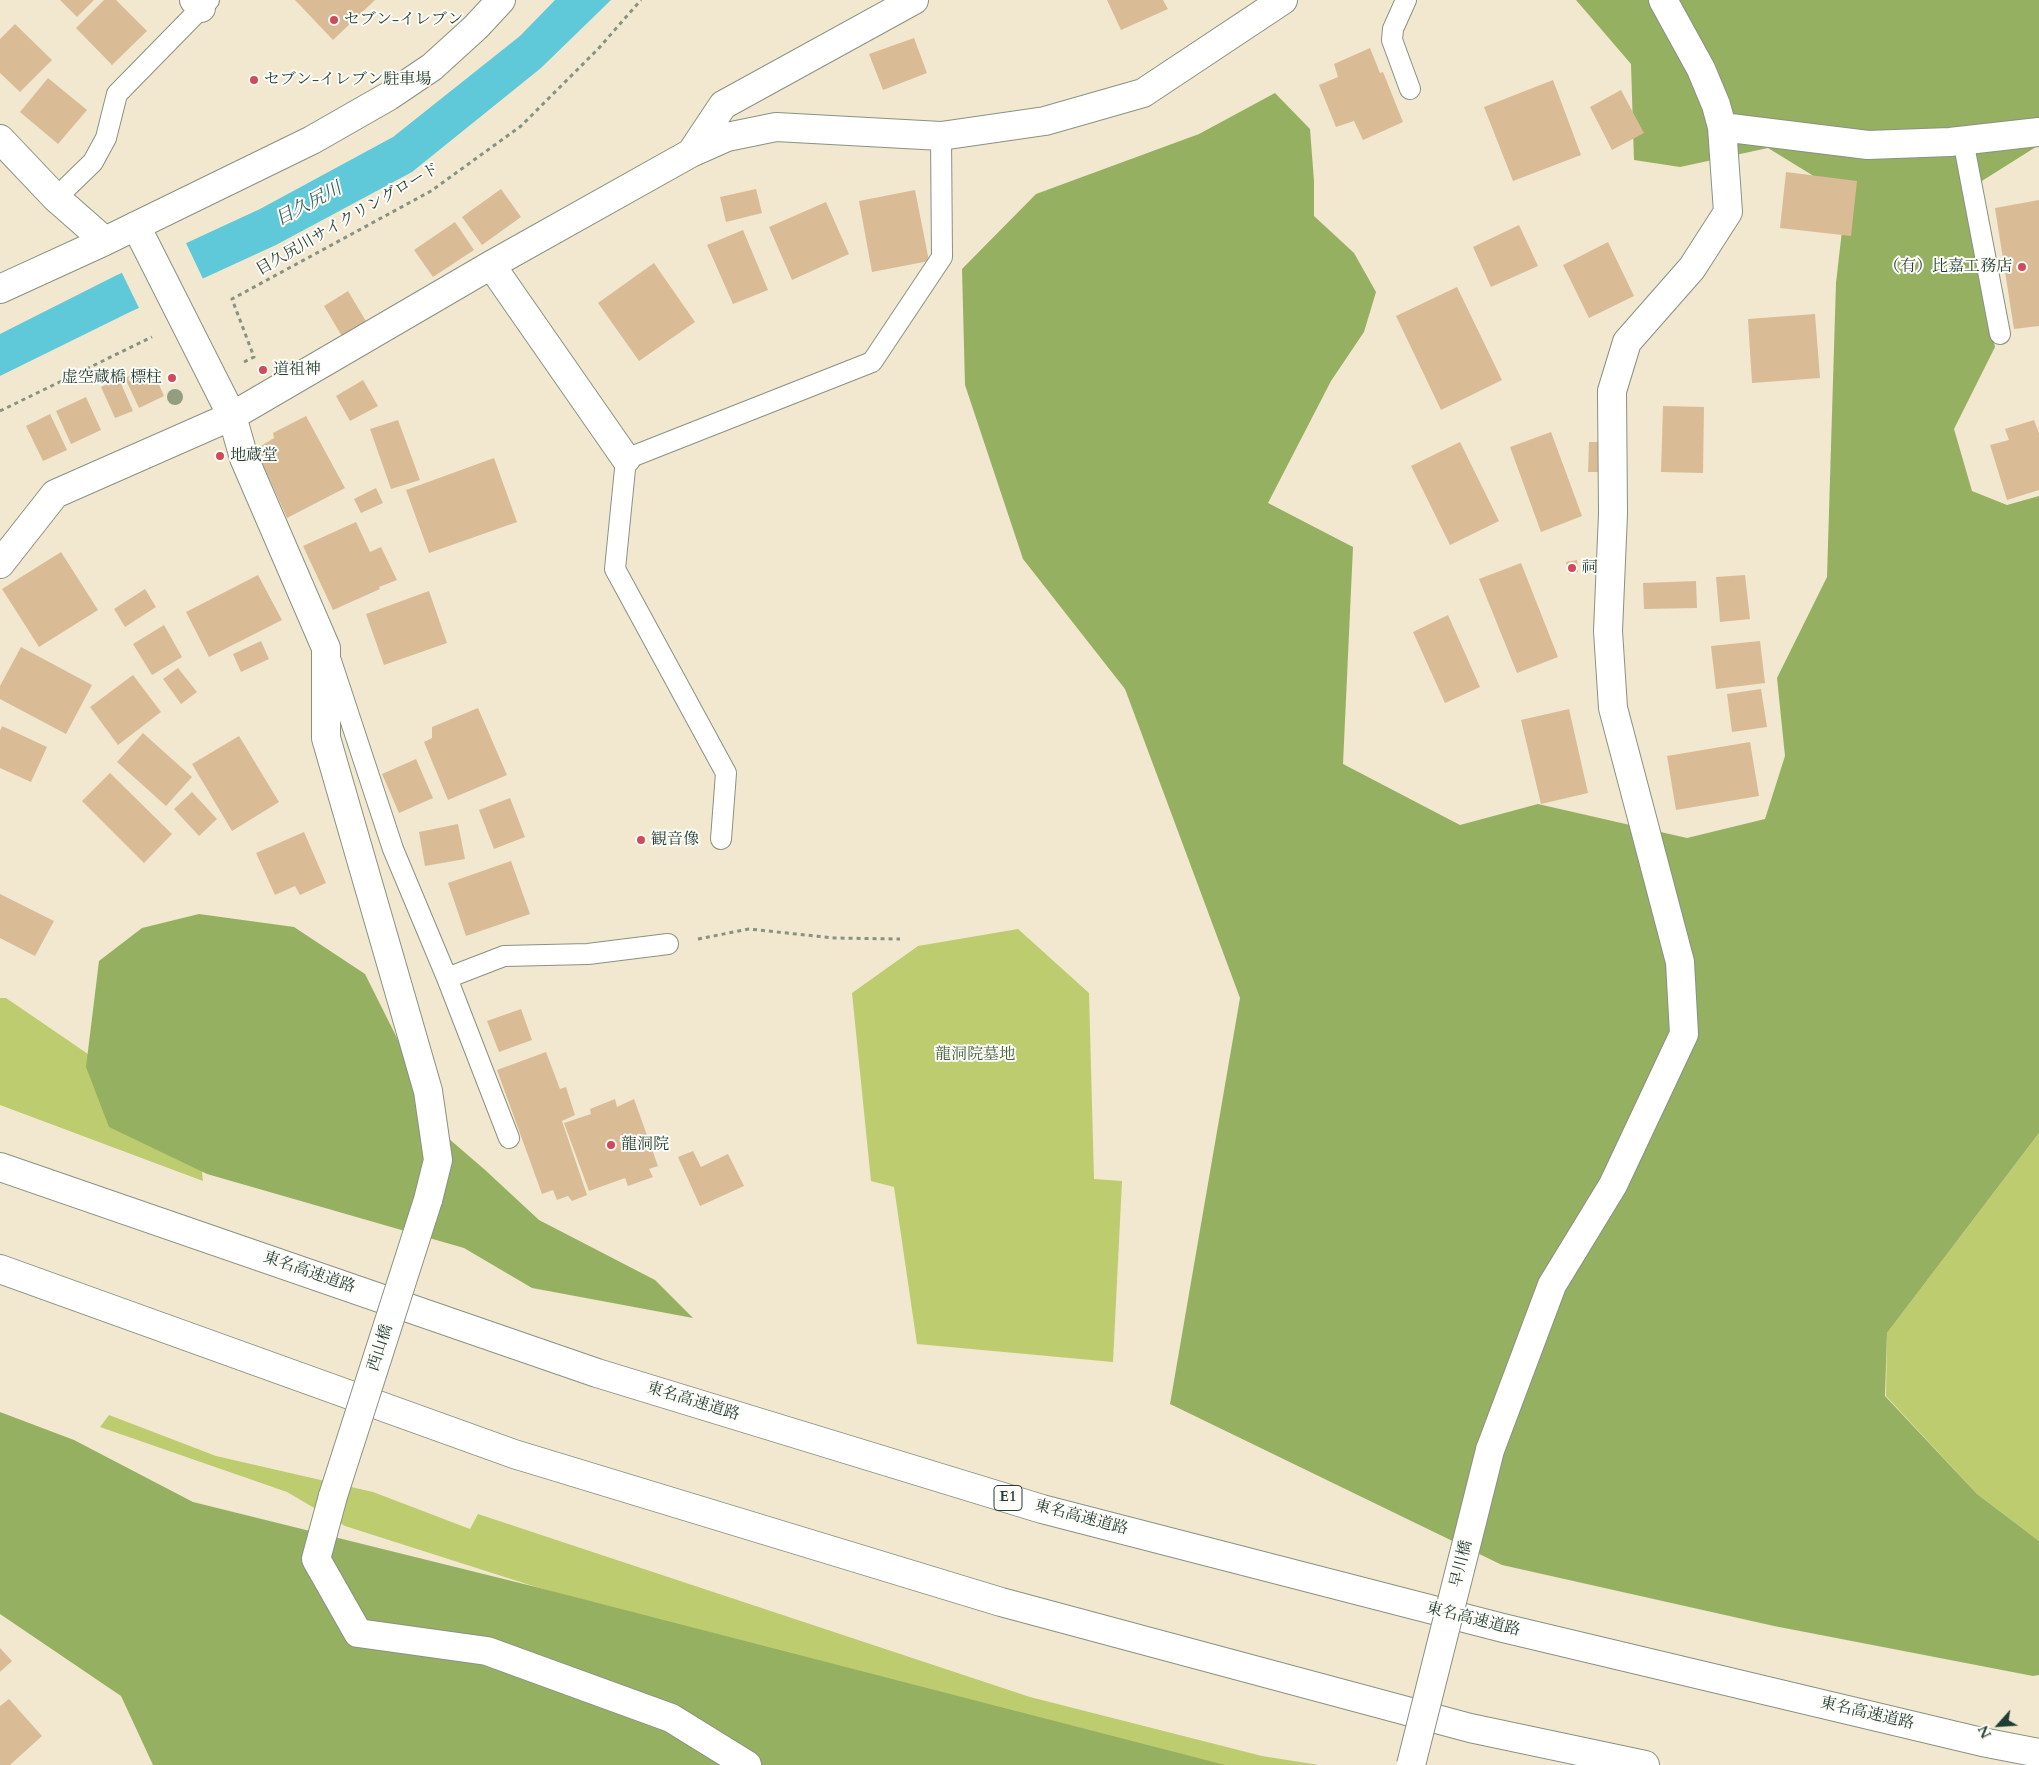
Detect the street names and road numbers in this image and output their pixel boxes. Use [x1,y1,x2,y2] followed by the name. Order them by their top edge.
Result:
[253,160,443,280] street label: 目久尻川サイクリングロード
[260,1248,358,1298] street label: 東名高速道路
[364,1322,398,1374] street label: 西山橋
[644,1379,742,1425] street label: 東名高速道路
[994,1486,1022,1510] road number: E1
[1032,1496,1130,1540] street label: 東名高速道路
[1447,1538,1477,1590] street label: 早川橋
[1424,1599,1522,1641] street label: 東名高速道路
[1818,1694,1916,1734] street label: 東名高速道路

